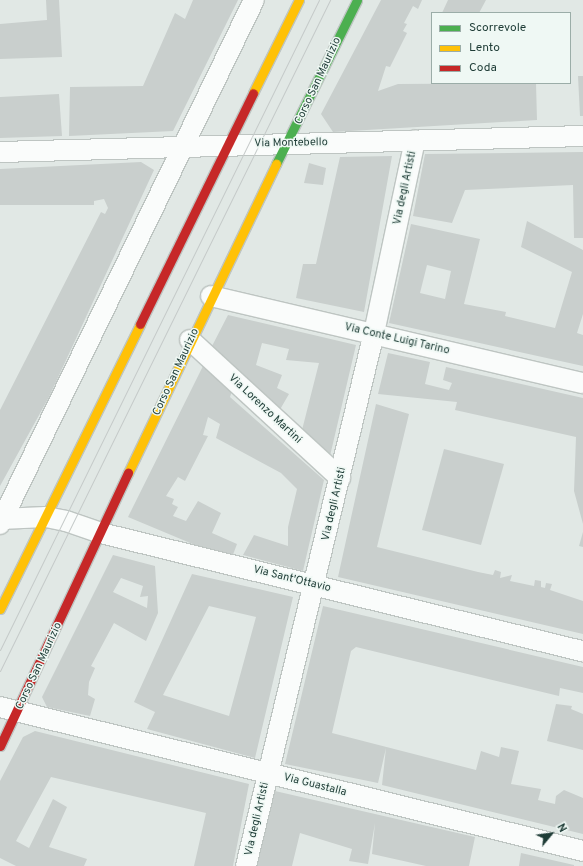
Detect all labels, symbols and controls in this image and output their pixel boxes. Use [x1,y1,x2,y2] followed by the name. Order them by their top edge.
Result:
[431,12,571,84] legend
[469,20,526,36] text: Scorrevole
[292,35,344,127] street label: Corso San Maurizio
[469,40,500,56] text: Lento
[469,60,497,76] text: Coda
[254,136,328,150] street label: Via Montebello
[391,150,419,226] street label: Via degli Artisti
[343,320,451,358] street label: Via Conte Luigi Tarino
[150,326,202,418] street label: Corso San Maurizio
[226,372,304,446] street label: Via Lorenzo Martini
[319,466,349,542] street label: Via degli Artisti
[252,563,332,595] street label: Via Sant'Ottavio
[13,620,65,712] street label: Corso San Maurizio
[282,771,348,799] street label: Via Guastalla
[242,781,272,857] street label: Via degli Artisti
[531,814,571,854] north arrow
[553,821,570,835] text: N

